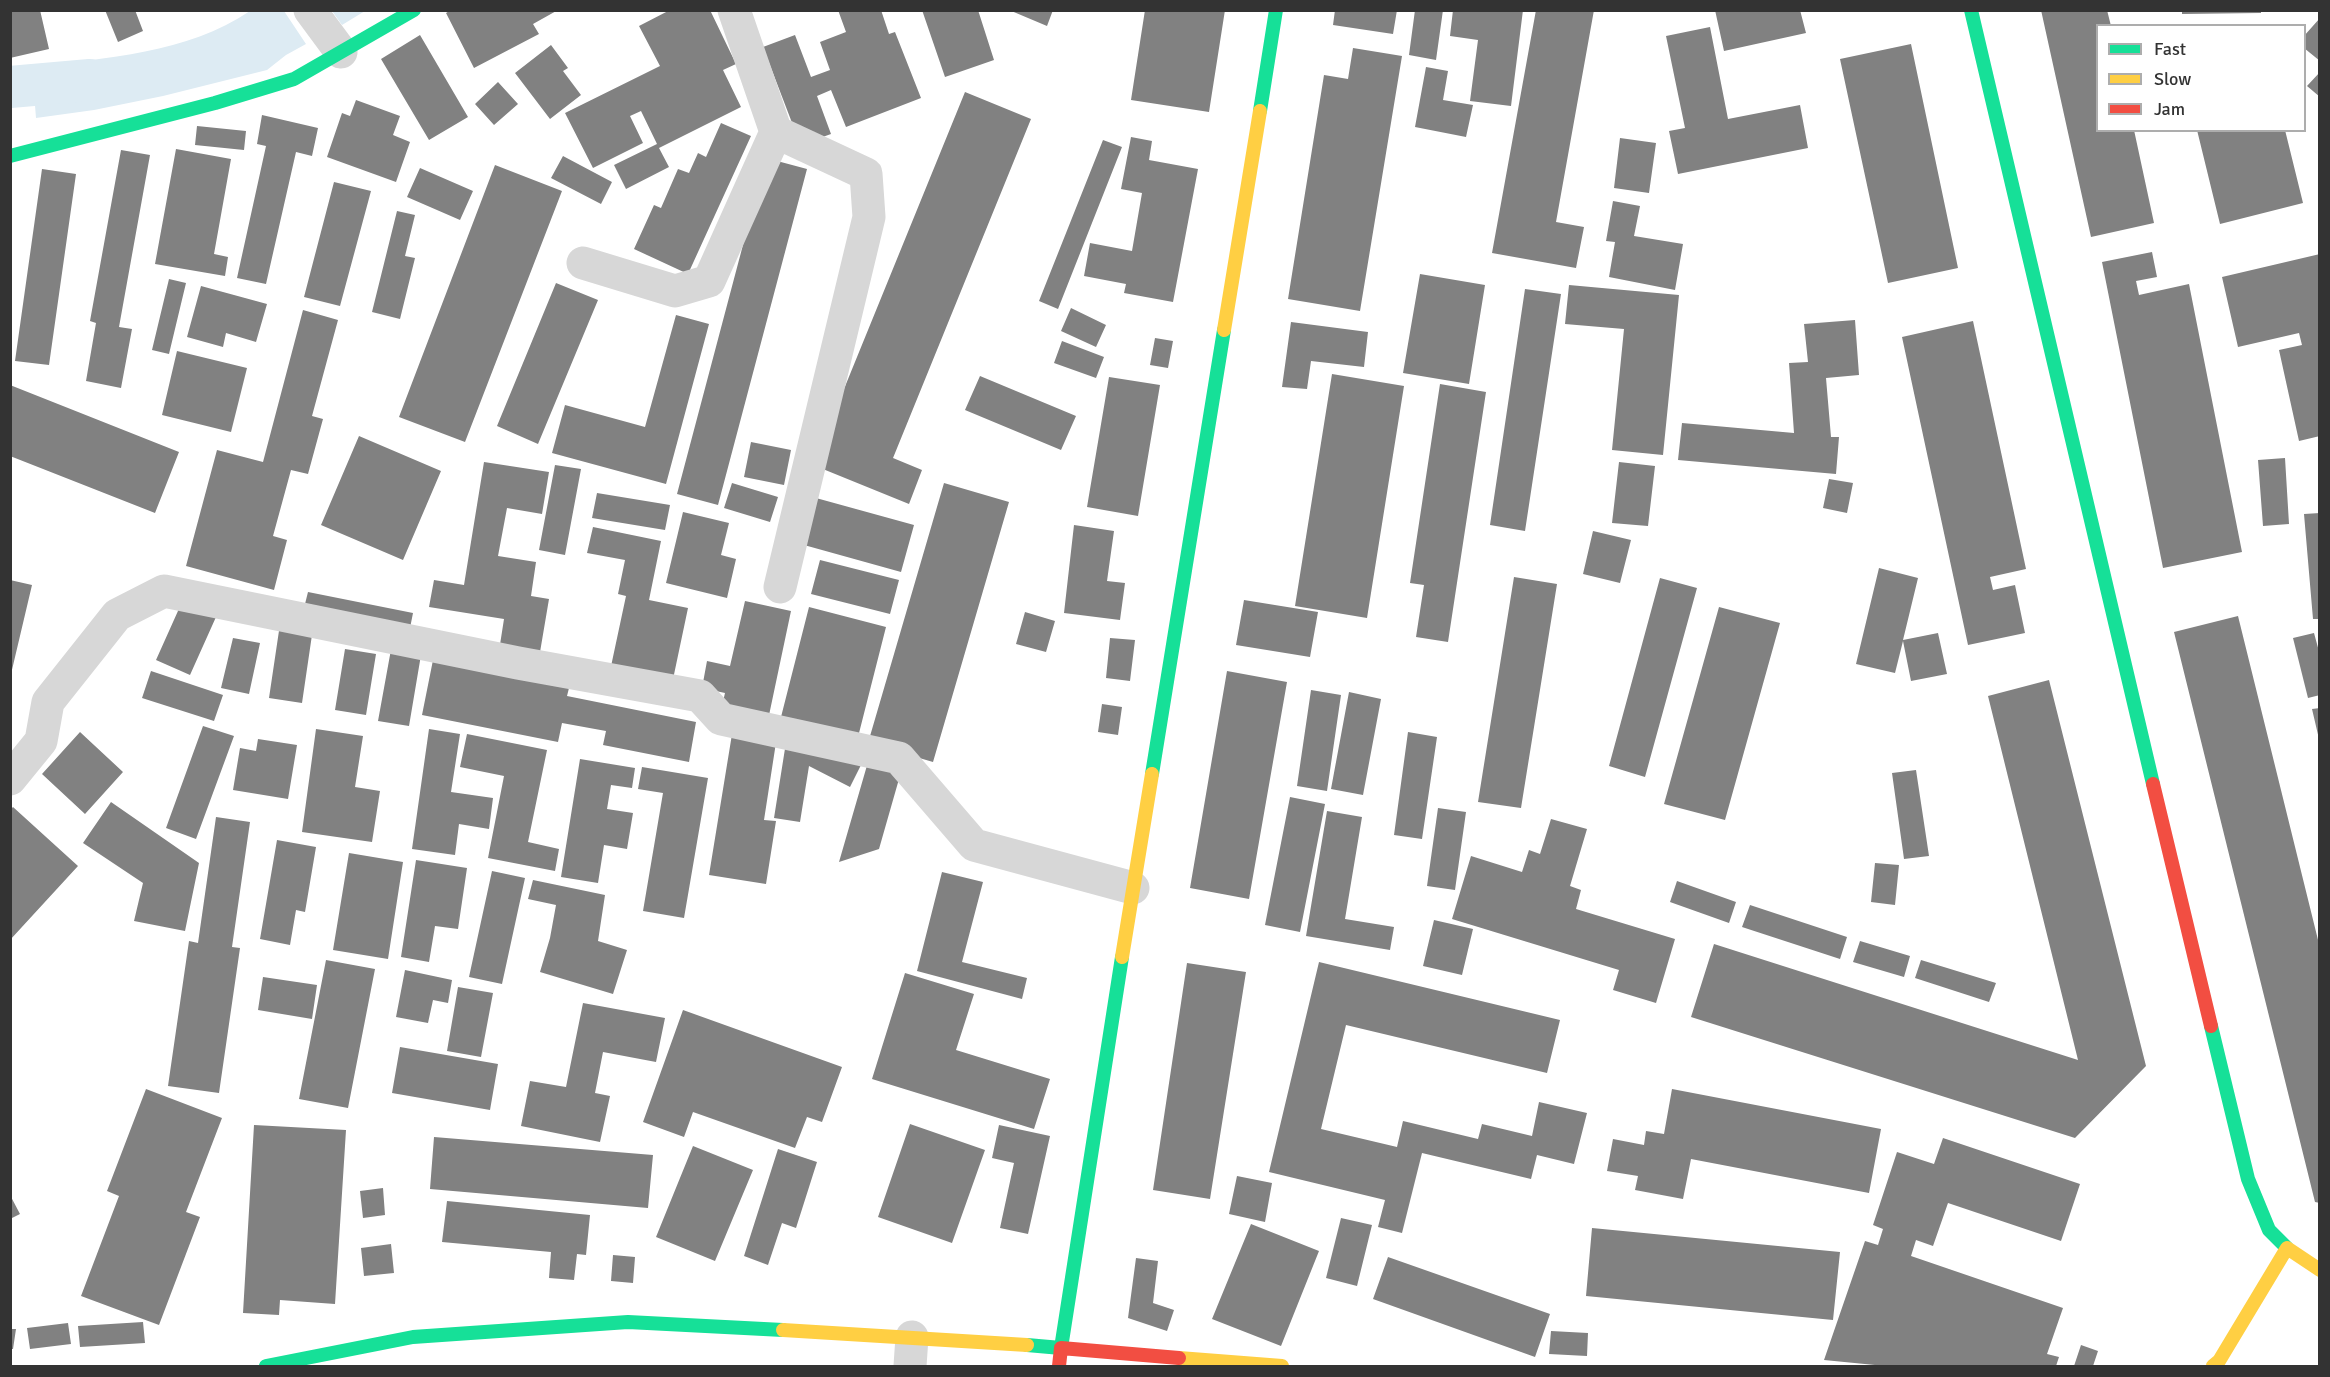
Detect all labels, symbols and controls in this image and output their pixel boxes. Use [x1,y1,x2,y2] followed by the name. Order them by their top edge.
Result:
[2096,24,2306,132] legend
[2154,38,2186,60] text: Fast
[2154,68,2191,90] text: Slow
[2154,98,2185,120] text: Jam

